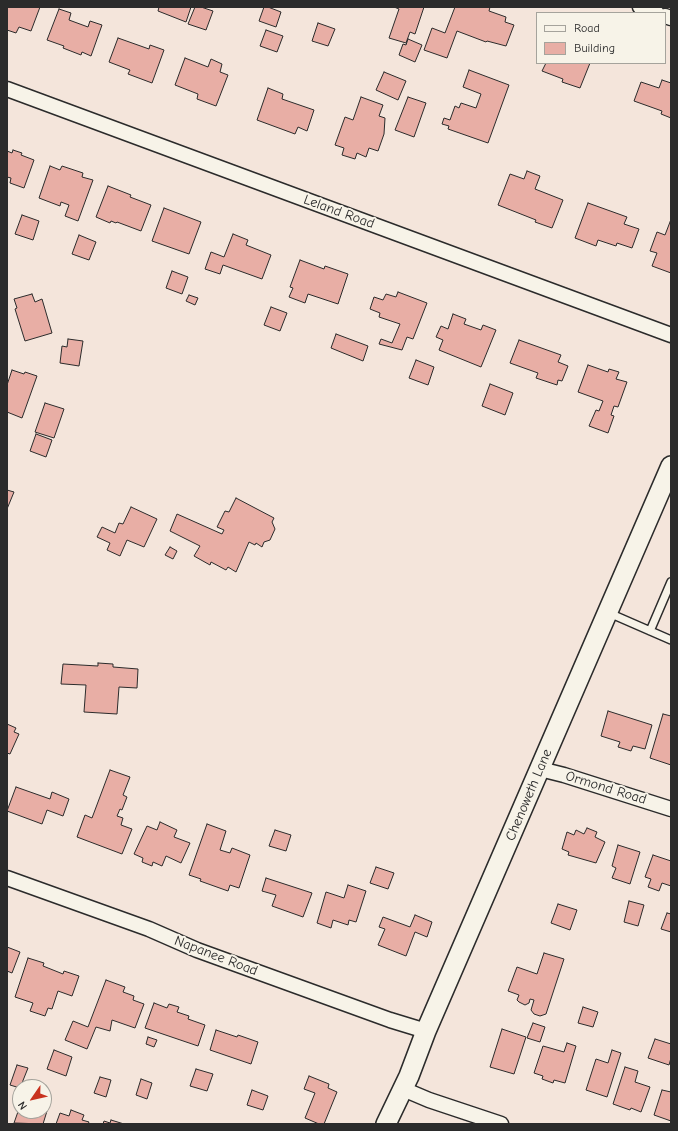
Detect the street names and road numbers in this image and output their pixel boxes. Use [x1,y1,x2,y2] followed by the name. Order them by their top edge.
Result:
[301,191,377,233] street label: Leland Road
[502,747,556,843] street label: Chenoweth Lane
[564,768,648,808] street label: Ormond Road
[172,932,260,980] street label: Napanee Road

